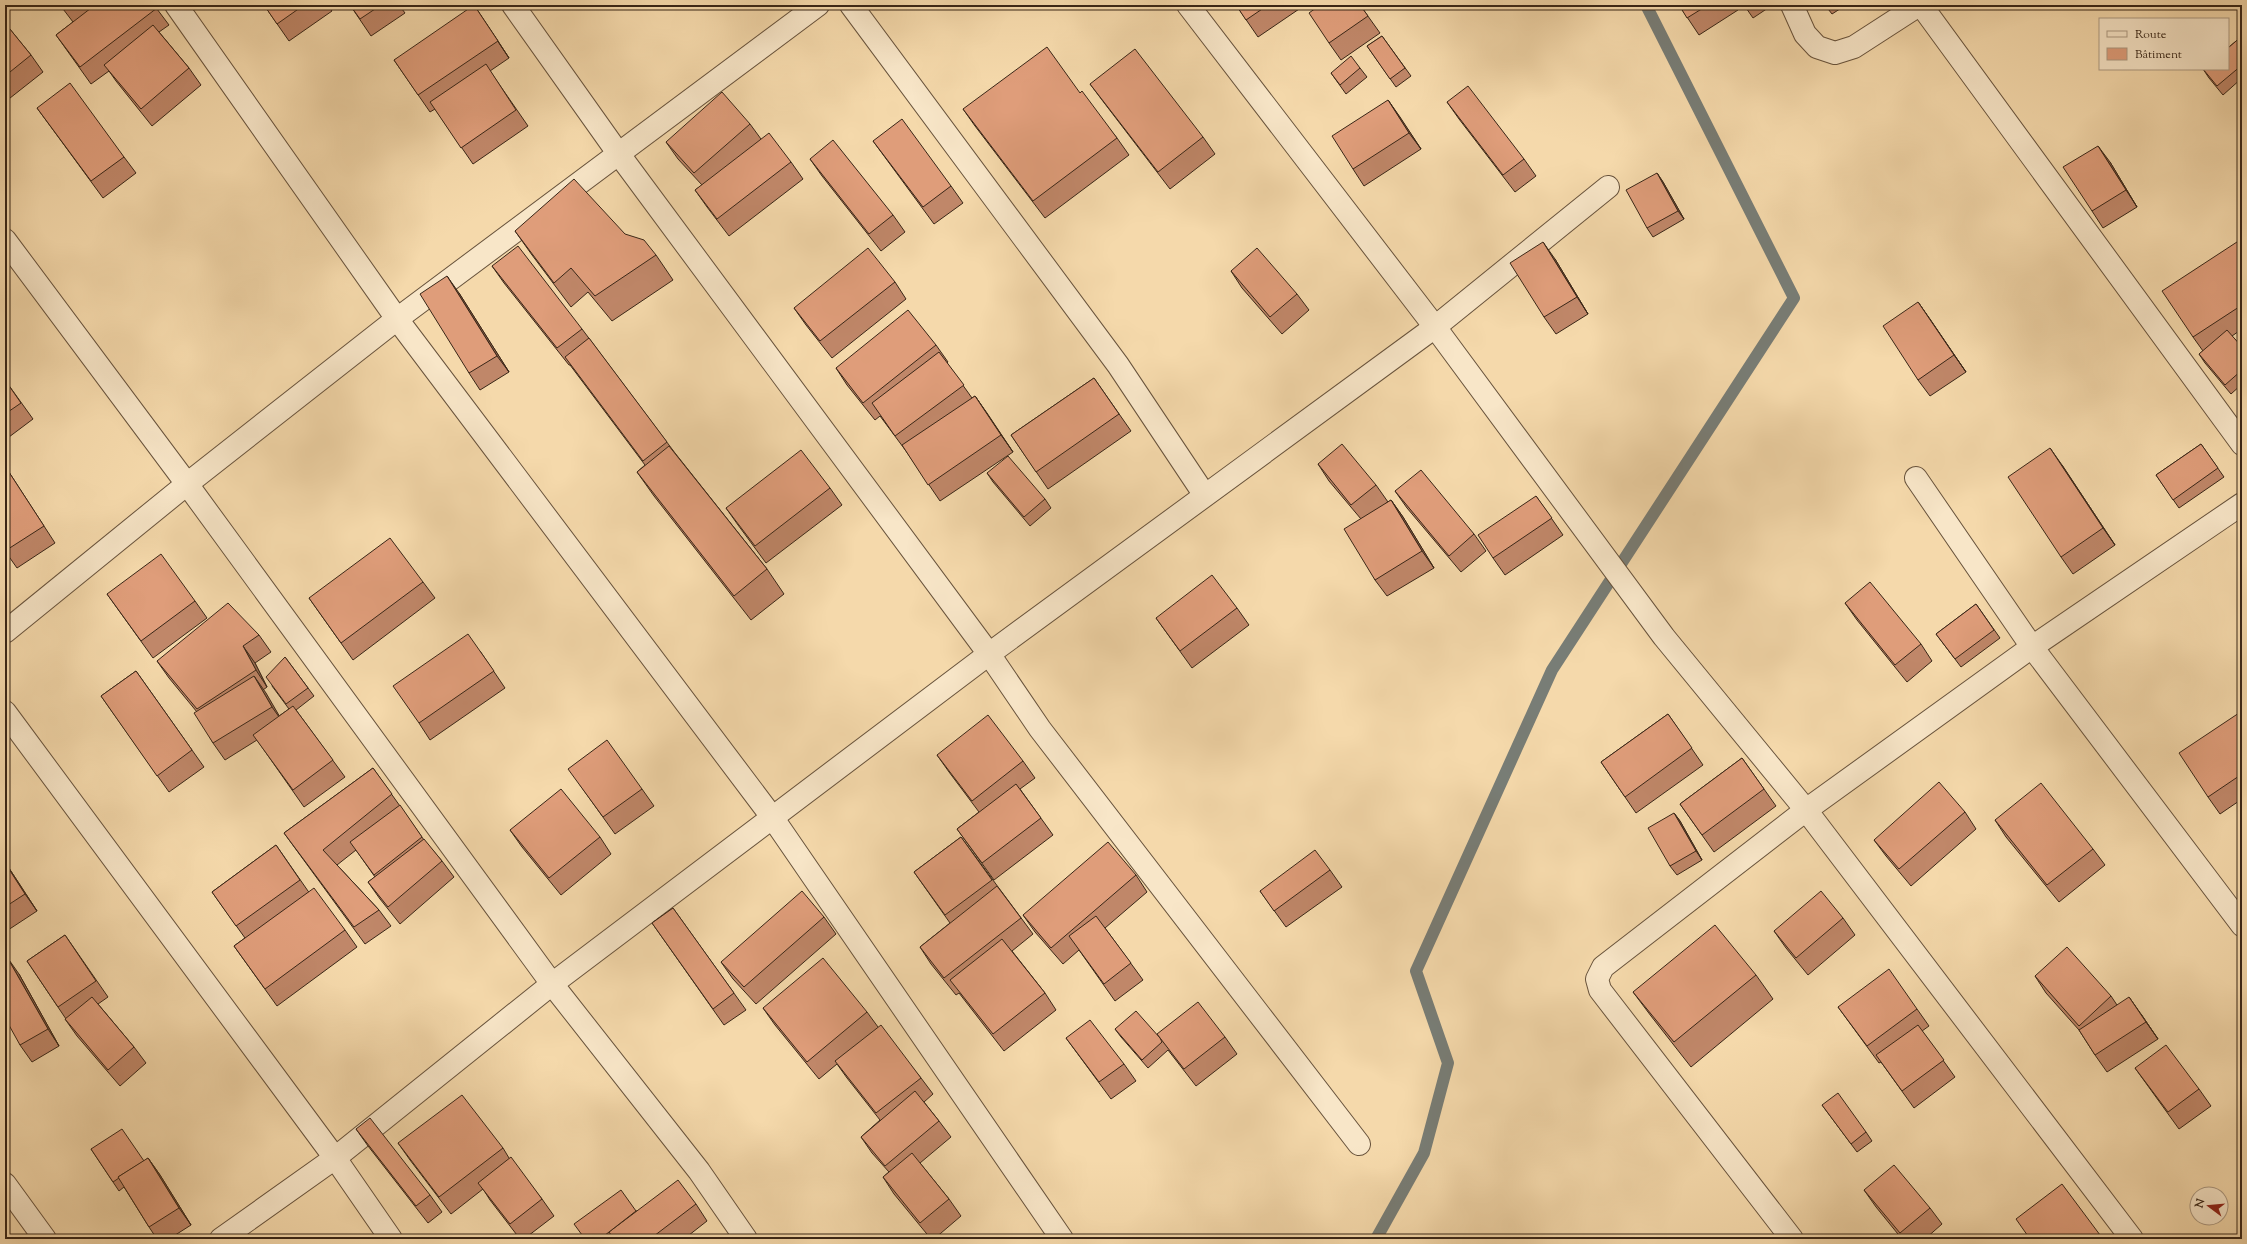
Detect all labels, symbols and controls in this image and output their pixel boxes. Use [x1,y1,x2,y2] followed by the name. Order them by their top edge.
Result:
[2099,18,2229,70] legend
[2135,26,2167,44] text: Route
[2135,46,2182,64] text: Bâtiment
[2189,1186,2229,1226] north arrow
[2191,1197,2209,1211] text: N

